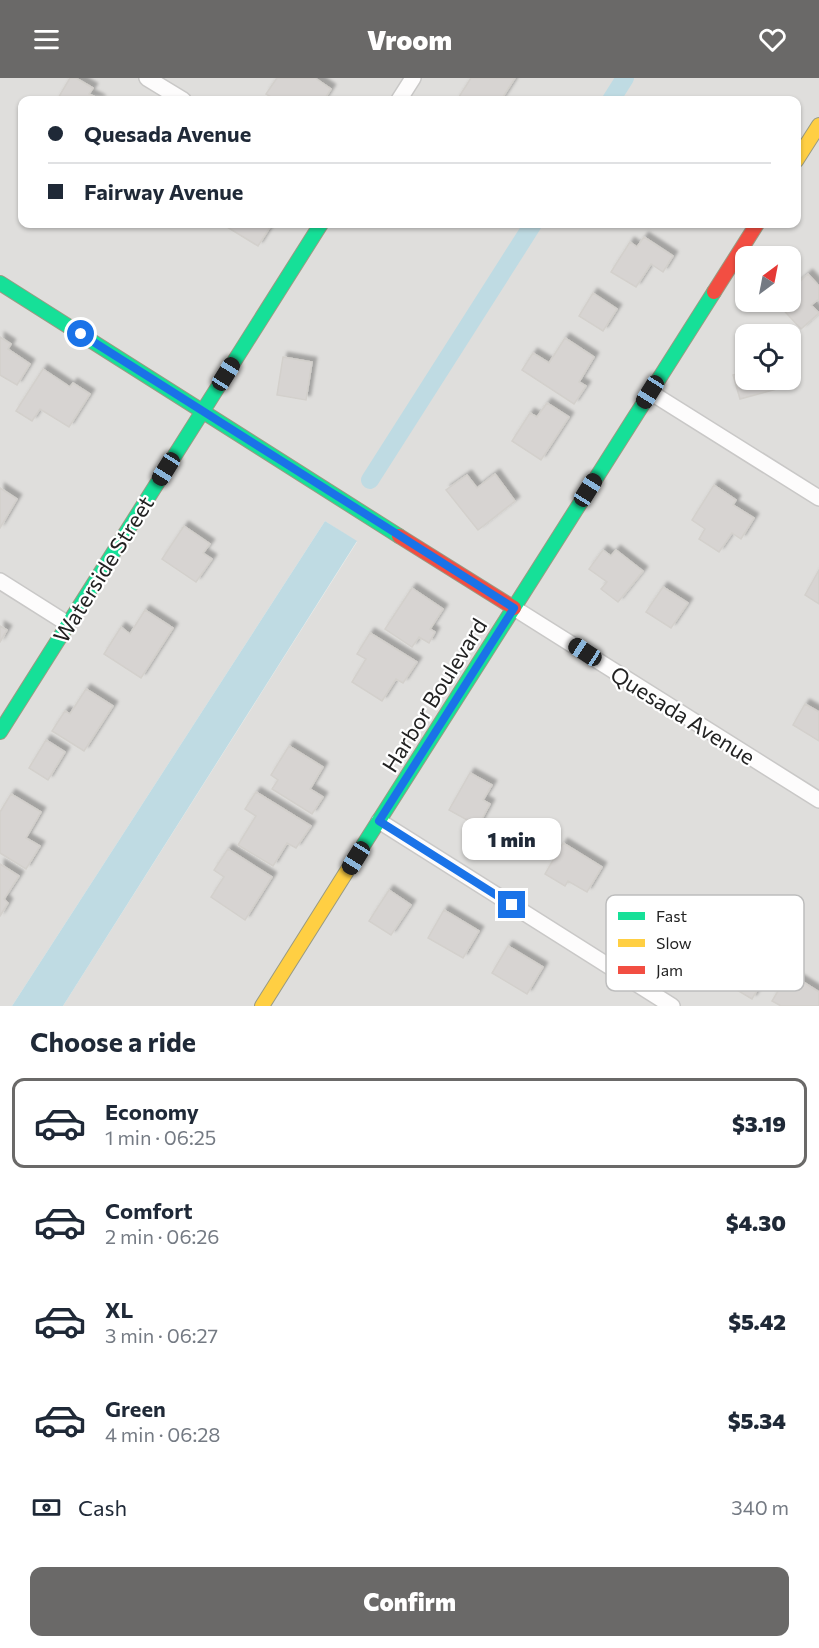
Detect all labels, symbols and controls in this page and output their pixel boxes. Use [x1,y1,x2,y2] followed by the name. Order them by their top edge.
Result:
[30,23,63,56] icon: menu
[367,23,452,56] text: Vroom
[756,23,789,56] icon: heart
[84,120,251,147] text: Quesada Avenue
[84,178,243,205] text: Fairway Avenue
[735,246,801,312] north arrow
[735,246,801,390] map controls
[67,320,94,347] route start
[735,324,801,390] button: locate
[209,354,243,394] car
[633,372,667,412] car
[149,449,183,489] car
[571,470,605,510] car
[47,491,159,647] street label: Waterside Street
[376,613,492,777] street label: Harbor Boulevard
[565,635,605,669] car
[606,660,760,770] street label: Quesada Avenue
[462,818,562,860] callout: 1 min
[487,827,536,851] text: 1 min
[339,838,373,878] car
[498,891,525,918] route end
[606,895,804,991] legend
[656,906,687,925] text: Fast
[656,933,692,952] text: Slow
[656,960,683,979] text: Jam
[30,1025,196,1058] text: Choose a ride
[33,1096,87,1150] icon: car
[105,1098,199,1125] text: Economy
[732,1110,786,1137] text: $3.19
[105,1125,216,1149] text: 1 min · 06:25
[33,1195,87,1249] icon: car
[105,1197,193,1224] text: Comfort
[726,1209,786,1236] text: $4.30
[105,1224,219,1248] text: 2 min · 06:26
[33,1294,87,1348] icon: car
[105,1296,133,1323] text: XL
[728,1308,786,1335] text: $5.42
[105,1323,218,1347] text: 3 min · 06:27
[33,1393,87,1447] icon: car
[105,1395,166,1422] text: Green
[728,1407,786,1434] text: $5.34
[105,1422,220,1446] text: 4 min · 06:28
[30,1491,63,1524] icon: cash
[78,1494,127,1521] text: Cash
[731,1495,789,1519] text: 340 m
[30,1567,789,1636] button: Confirm

